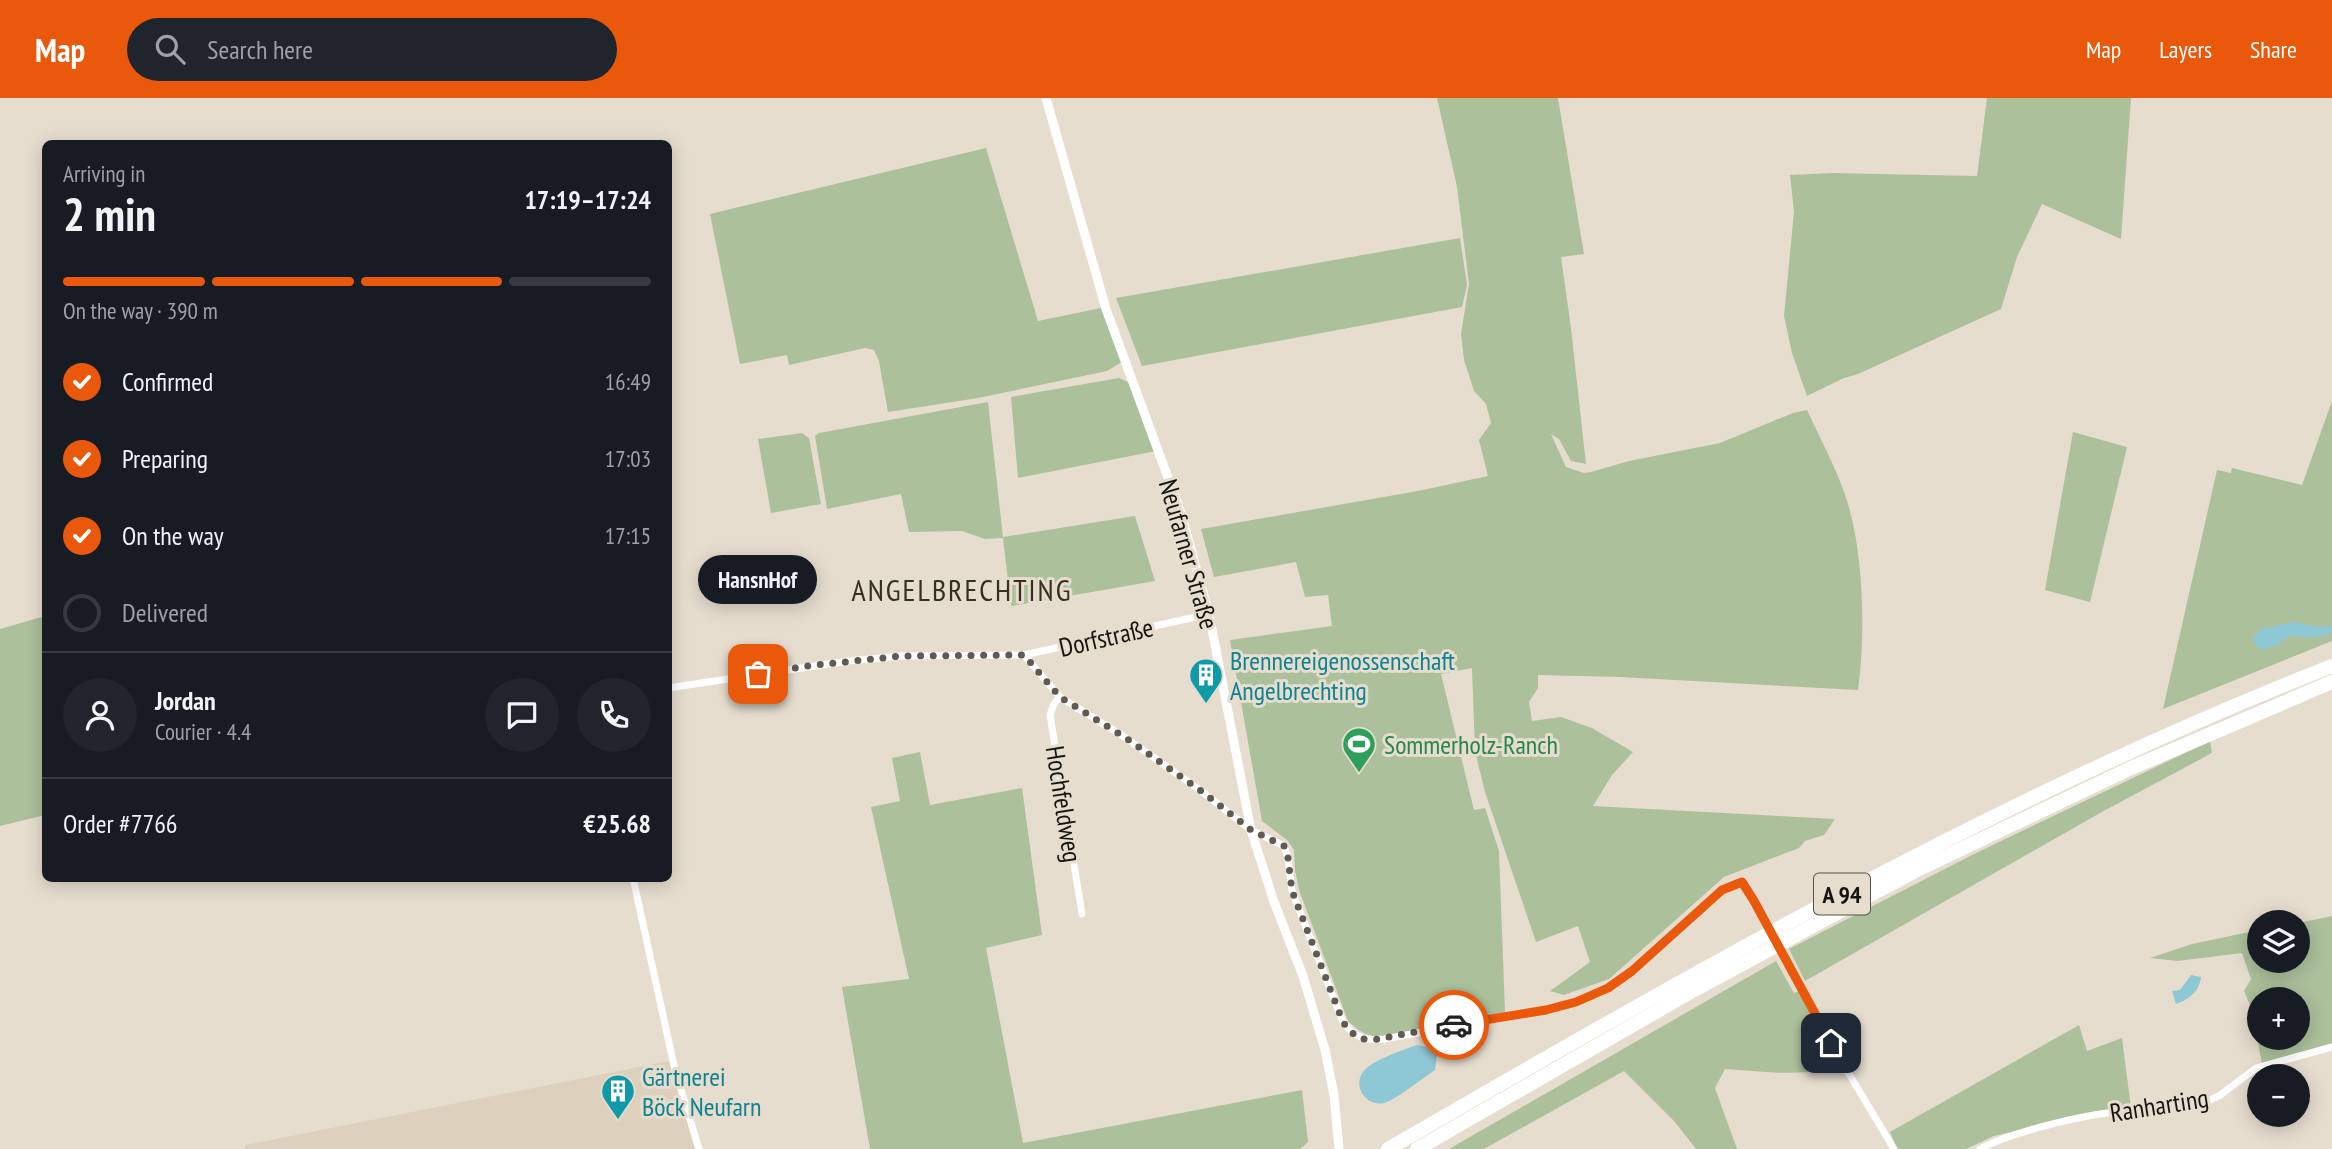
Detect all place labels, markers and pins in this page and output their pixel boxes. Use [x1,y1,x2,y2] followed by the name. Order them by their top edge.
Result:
[698,555,818,604] callout: HansnHof
[728,644,788,704] pin
[1230,644,1455,707] place label: Brennereigenossenschaft Angelbrechting
[1187,656,1225,705] building icon: Brennereigenossenschaft Angelbrechting
[1340,725,1378,774] sports icon: Sommerholz-Ranch
[1384,728,1558,761] place label: Sommerholz-Ranch
[1801,1013,1861,1073] pin
[642,1060,761,1123] place label: Gärtnerei Böck Neufarn
[599,1072,637,1121] building icon: Gärtnerei Böck Neufarn

